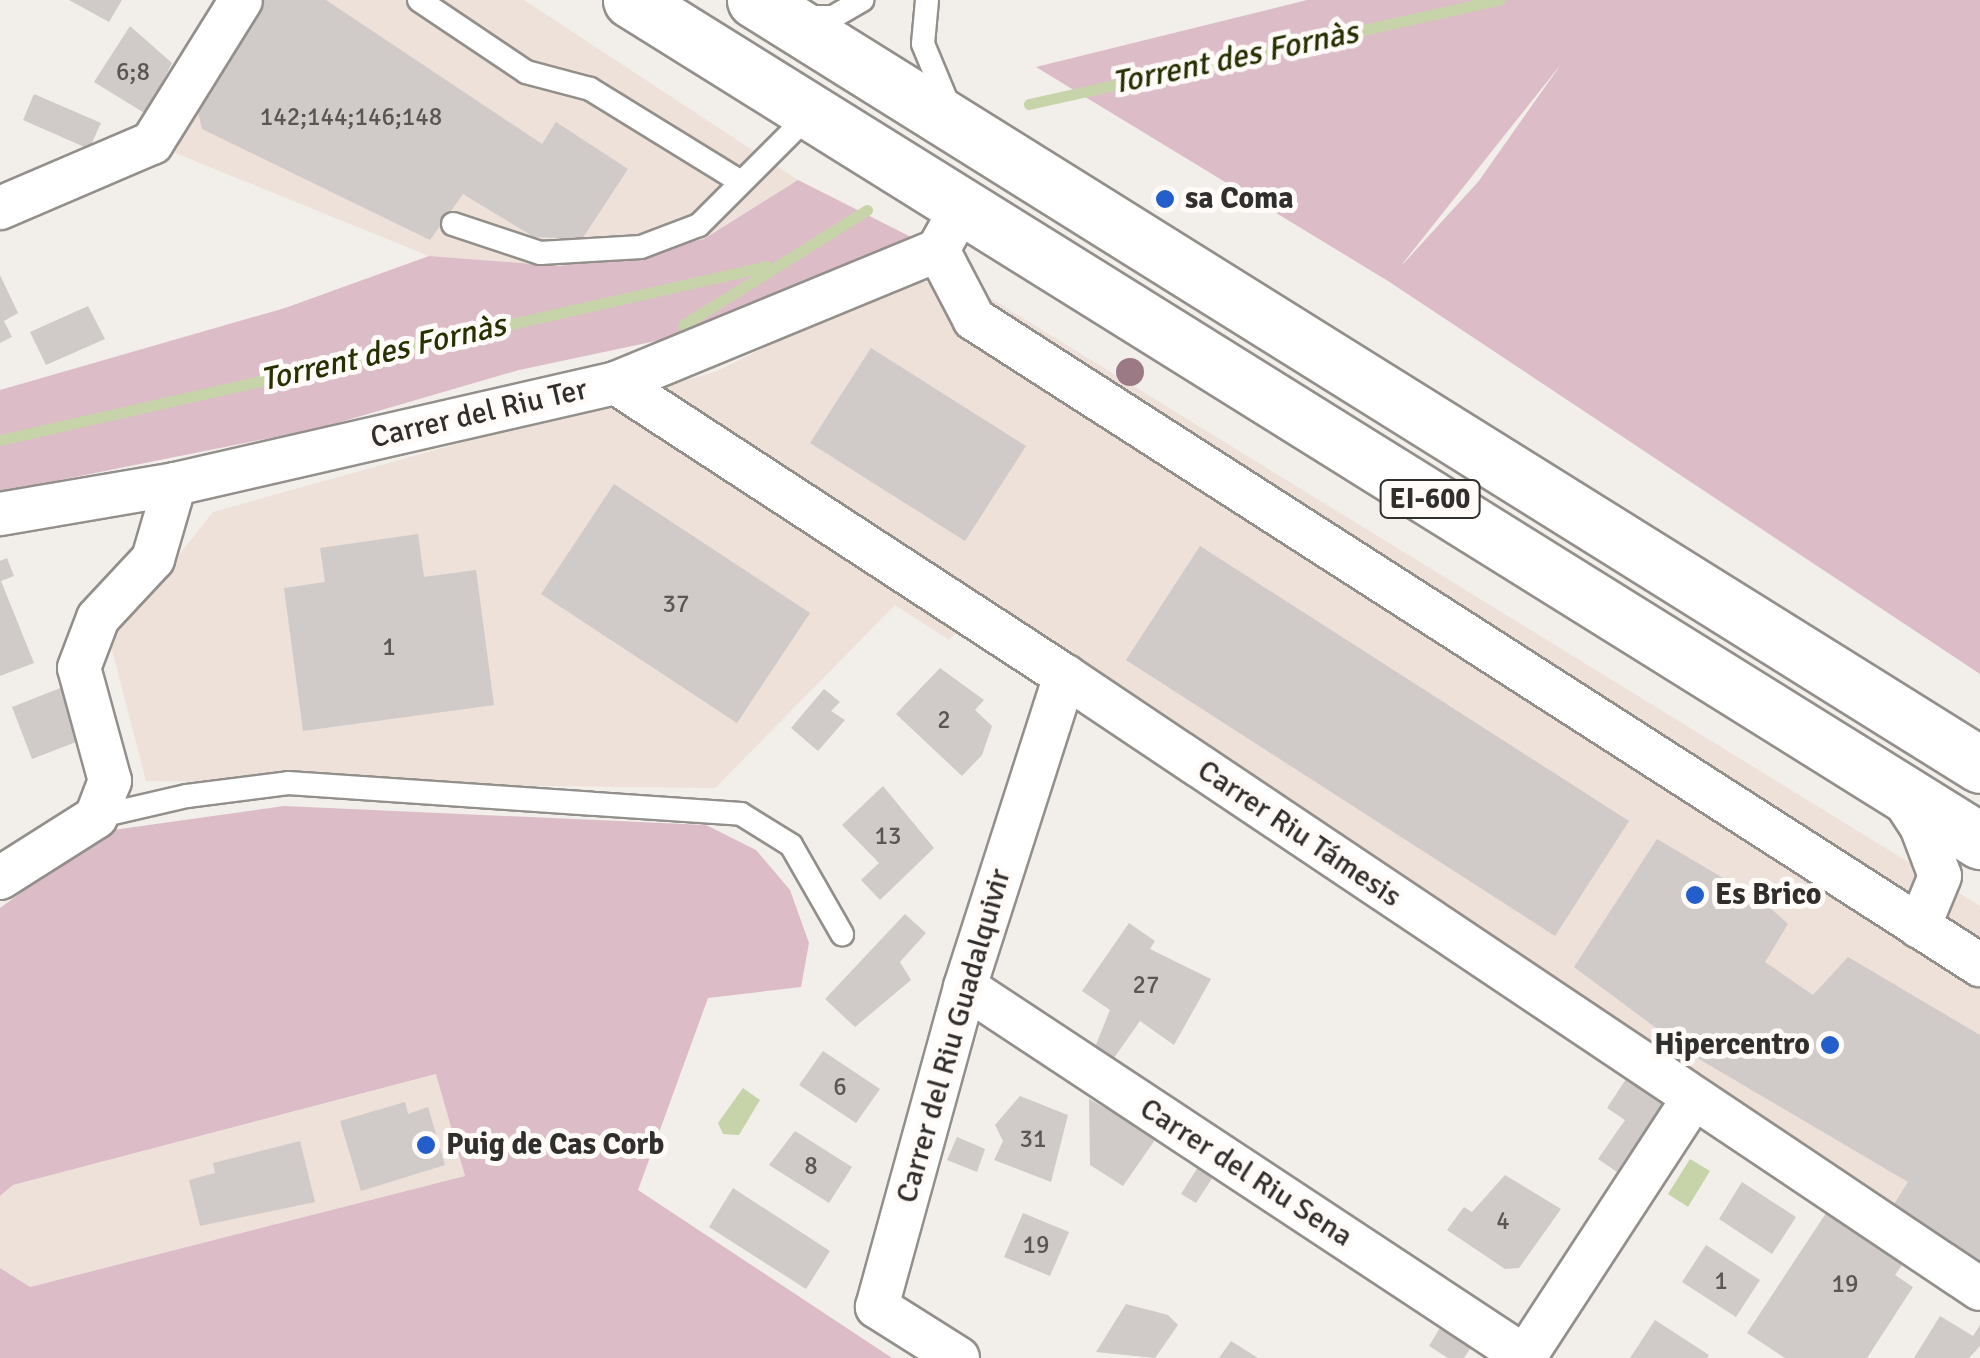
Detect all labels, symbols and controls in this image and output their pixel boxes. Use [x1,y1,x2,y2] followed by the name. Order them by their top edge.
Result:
[1109,13,1361,103] water label: Torrent des Fornàs
[116,57,150,87] house number: 6;8
[260,102,442,132] house number: 142;144;146;148
[1185,181,1294,217] place label: sa Coma
[1154,188,1176,210] marker: sa Coma
[257,306,509,400] water label: Torrent des Fornàs
[367,372,591,456] street label: Carrer del Riu Ter
[1378,476,1482,522] road number: EI-600
[663,589,689,619] house number: 37
[382,632,396,662] house number: 1
[937,705,951,735] house number: 2
[1190,753,1408,915] street label: Carrer Riu Támesis
[875,821,901,851] house number: 13
[889,865,1019,1207] street label: Carrer del Riu Guadalquivir
[1715,877,1821,913] place label: Es Brico
[1684,884,1706,906] marker: Es Brico
[1133,970,1159,1000] house number: 27
[1654,1027,1810,1063] place label: Hipercentro
[1819,1034,1841,1056] marker: Hipercentro
[833,1072,847,1102] house number: 6
[1133,1091,1359,1255] street label: Carrer del Riu Sena
[1020,1124,1046,1154] house number: 31
[446,1127,664,1163] place label: Puig de Cas Corb
[415,1134,437,1156] marker: Puig de Cas Corb
[804,1151,818,1181] house number: 8
[1496,1206,1510,1236] house number: 4
[1023,1230,1049,1260] house number: 19
[1714,1266,1728,1296] house number: 1
[1832,1269,1858,1299] house number: 19

